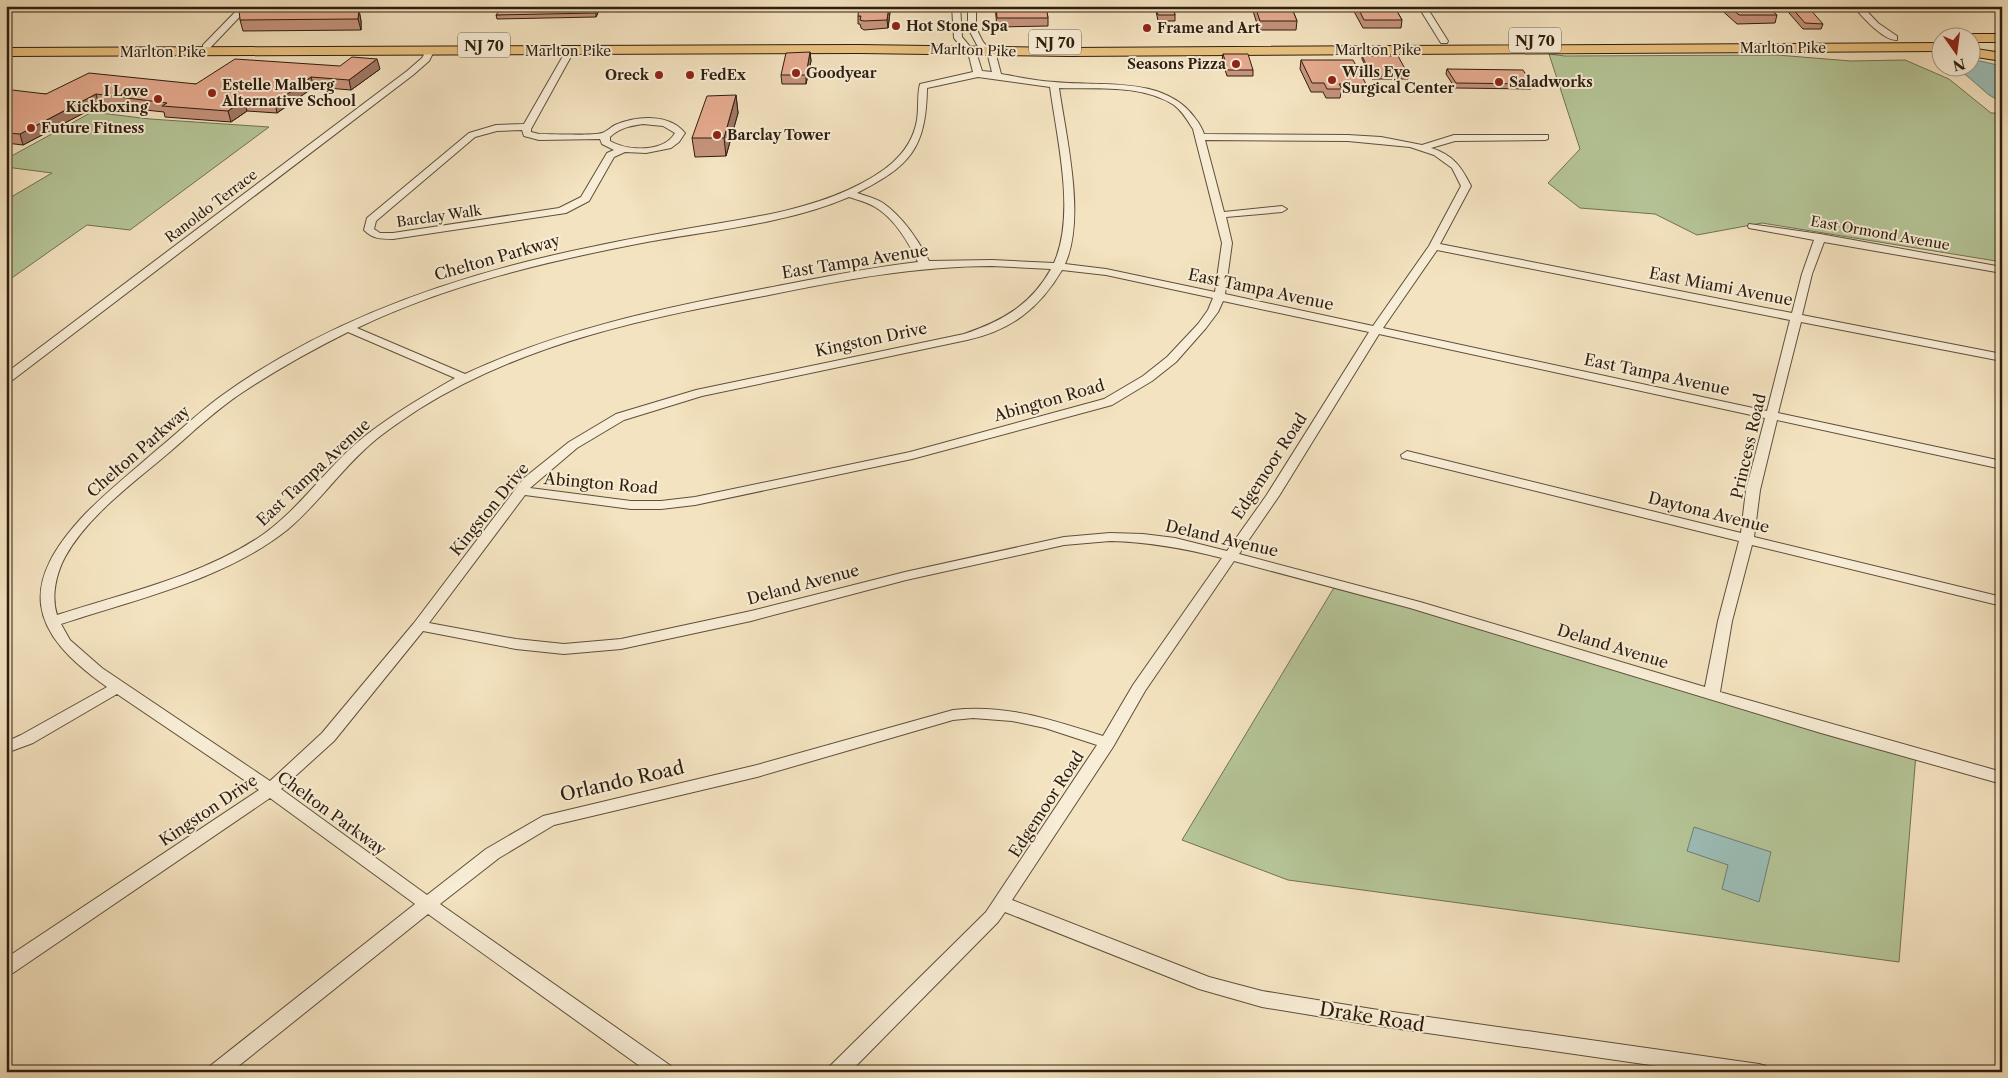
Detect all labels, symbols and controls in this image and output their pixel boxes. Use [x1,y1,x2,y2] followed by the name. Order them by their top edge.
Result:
[906,17,1009,35] place label: Hot Stone Spa
[1157,19,1261,37] place label: Frame and Art
[890,20,902,32] marker: Hot Stone Spa
[1141,22,1153,34] marker: Frame and Art
[1509,28,1561,52] road number: NJ 70
[1930,28,1980,78] north arrow
[1029,30,1081,54] road number: NJ 70
[458,32,510,58] road number: NJ 70
[930,39,1017,61] street label: Marlton Pike
[1740,39,1826,57] street label: Marlton Pike
[1335,41,1421,59] street label: Marlton Pike
[525,42,611,60] street label: Marlton Pike
[120,43,206,61] street label: Marlton Pike
[1951,54,1967,75] text: N
[1127,55,1227,73] place label: Seasons Pizza
[1230,58,1242,70] marker: Seasons Pizza
[1341,63,1455,97] place label: Wills Eye Surgical Center
[806,64,877,82] place label: Goodyear
[605,66,650,84] place label: Oreck
[700,66,747,84] place label: FedEx
[790,67,802,79] marker: Goodyear
[653,69,665,81] marker: Oreck
[684,69,696,81] marker: FedEx
[1509,73,1593,91] place label: Saladworks
[1326,74,1338,86] marker: Wills Eye Surgical Center
[221,76,356,110] place label: Estelle Malberg Alternative School
[1493,76,1505,88] marker: Saladworks
[66,82,149,116] place label: I Love Kickboxing
[206,87,218,99] marker: Estelle Malberg Alternative School
[152,93,164,105] marker: I Love Kickboxing
[41,119,144,137] place label: Future Fitness
[25,122,37,134] marker: Future Fitness
[727,126,830,144] place label: Barclay Tower
[711,129,723,141] marker: Barclay Tower
[161,165,261,247] street label: Ranoldo Terrace
[395,201,484,231] street label: Barclay Walk
[1809,212,1951,254] street label: East Ormond Avenue
[432,229,563,285] street label: Chelton Parkway
[780,240,930,282] street label: East Tampa Avenue
[1647,262,1795,310] street label: East Miami Avenue
[1186,264,1336,314] street label: East Tampa Avenue
[813,317,929,361] street label: Kingston Drive
[1582,349,1732,399] street label: East Tampa Avenue
[990,375,1107,426] street label: Abington Road
[1726,391,1770,501] street label: Princess Road
[82,400,194,501] street label: Chelton Parkway
[1227,409,1311,523] street label: Edgemoor Road
[252,414,374,530] street label: East Tampa Avenue
[445,458,533,560] street label: Kingston Drive
[542,468,659,498] street label: Abington Road
[1646,487,1772,537] street label: Daytona Avenue
[1164,515,1280,561] street label: Deland Avenue
[745,559,861,609] street label: Deland Avenue
[1555,620,1671,672] street label: Deland Avenue
[1004,747,1088,861] street label: Edgemoor Road
[558,755,687,806] street label: Orlando Road
[274,767,391,860] street label: Chelton Parkway
[155,770,261,850] street label: Kingston Drive
[1318,997,1427,1037] street label: Drake Road

